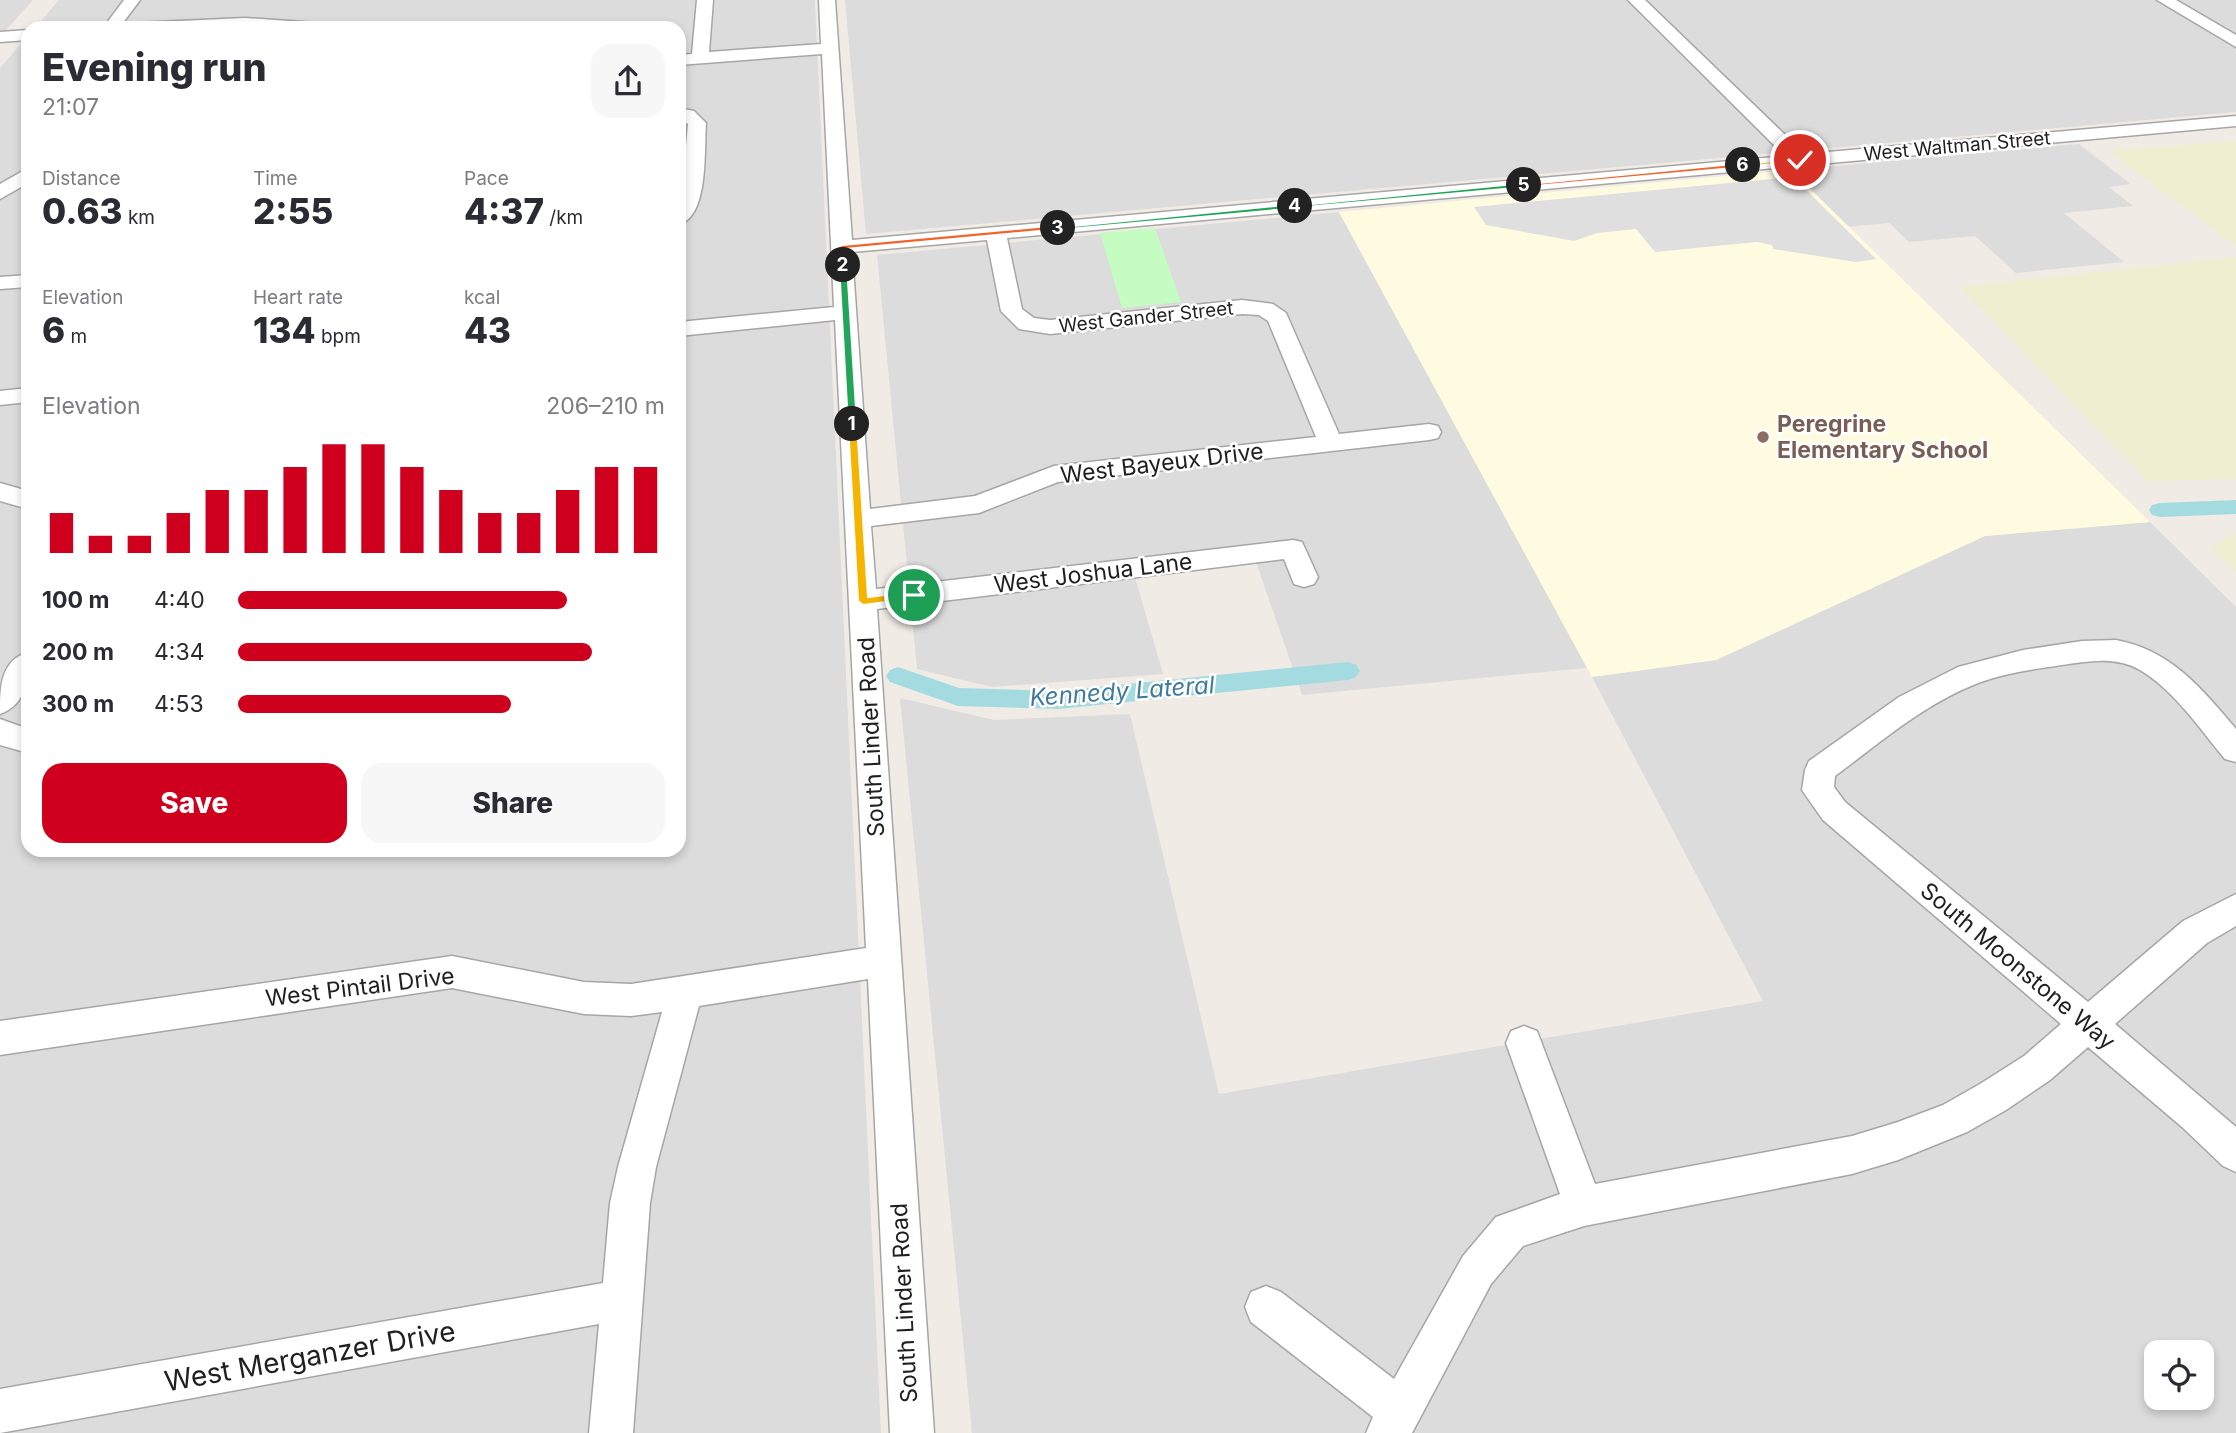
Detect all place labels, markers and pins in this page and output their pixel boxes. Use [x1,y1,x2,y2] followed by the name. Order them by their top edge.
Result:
[1770,130,1830,190] pin
[1726,148,1760,182] pin: 6
[1506,168,1542,202] pin: 5
[1278,188,1312,224] pin: 4
[1040,210,1076,246] pin: 3
[826,247,860,282] pin: 2
[834,406,870,442] pin: 1
[1777,410,1988,464] place label: Peregrine Elementary School
[1755,429,1771,445] marker: Peregrine Elementary School
[884,565,944,625] pin

